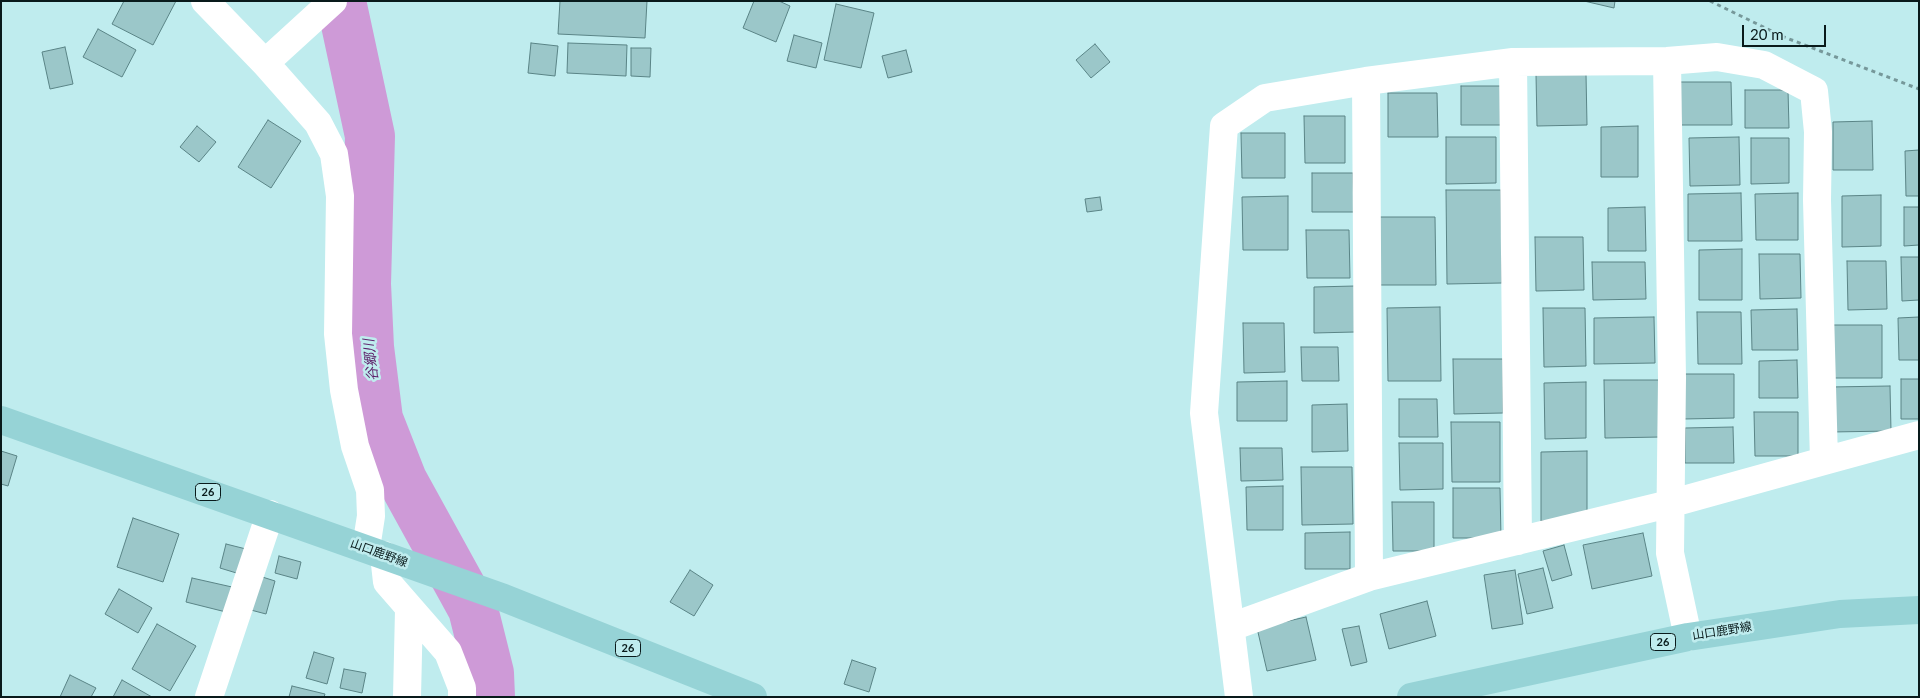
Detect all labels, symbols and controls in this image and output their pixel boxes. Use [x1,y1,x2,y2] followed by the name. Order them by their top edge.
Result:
[1745,15,1829,47] scale bar
[1750,25,1784,43] text: 20 m
[360,338,382,382] water label: 谷郷川
[196,484,220,501] road number: 26
[348,536,410,570] street label: 山口鹿野線
[1691,619,1753,643] street label: 山口鹿野線
[1650,634,1676,650] road number: 26
[616,640,640,656] road number: 26

